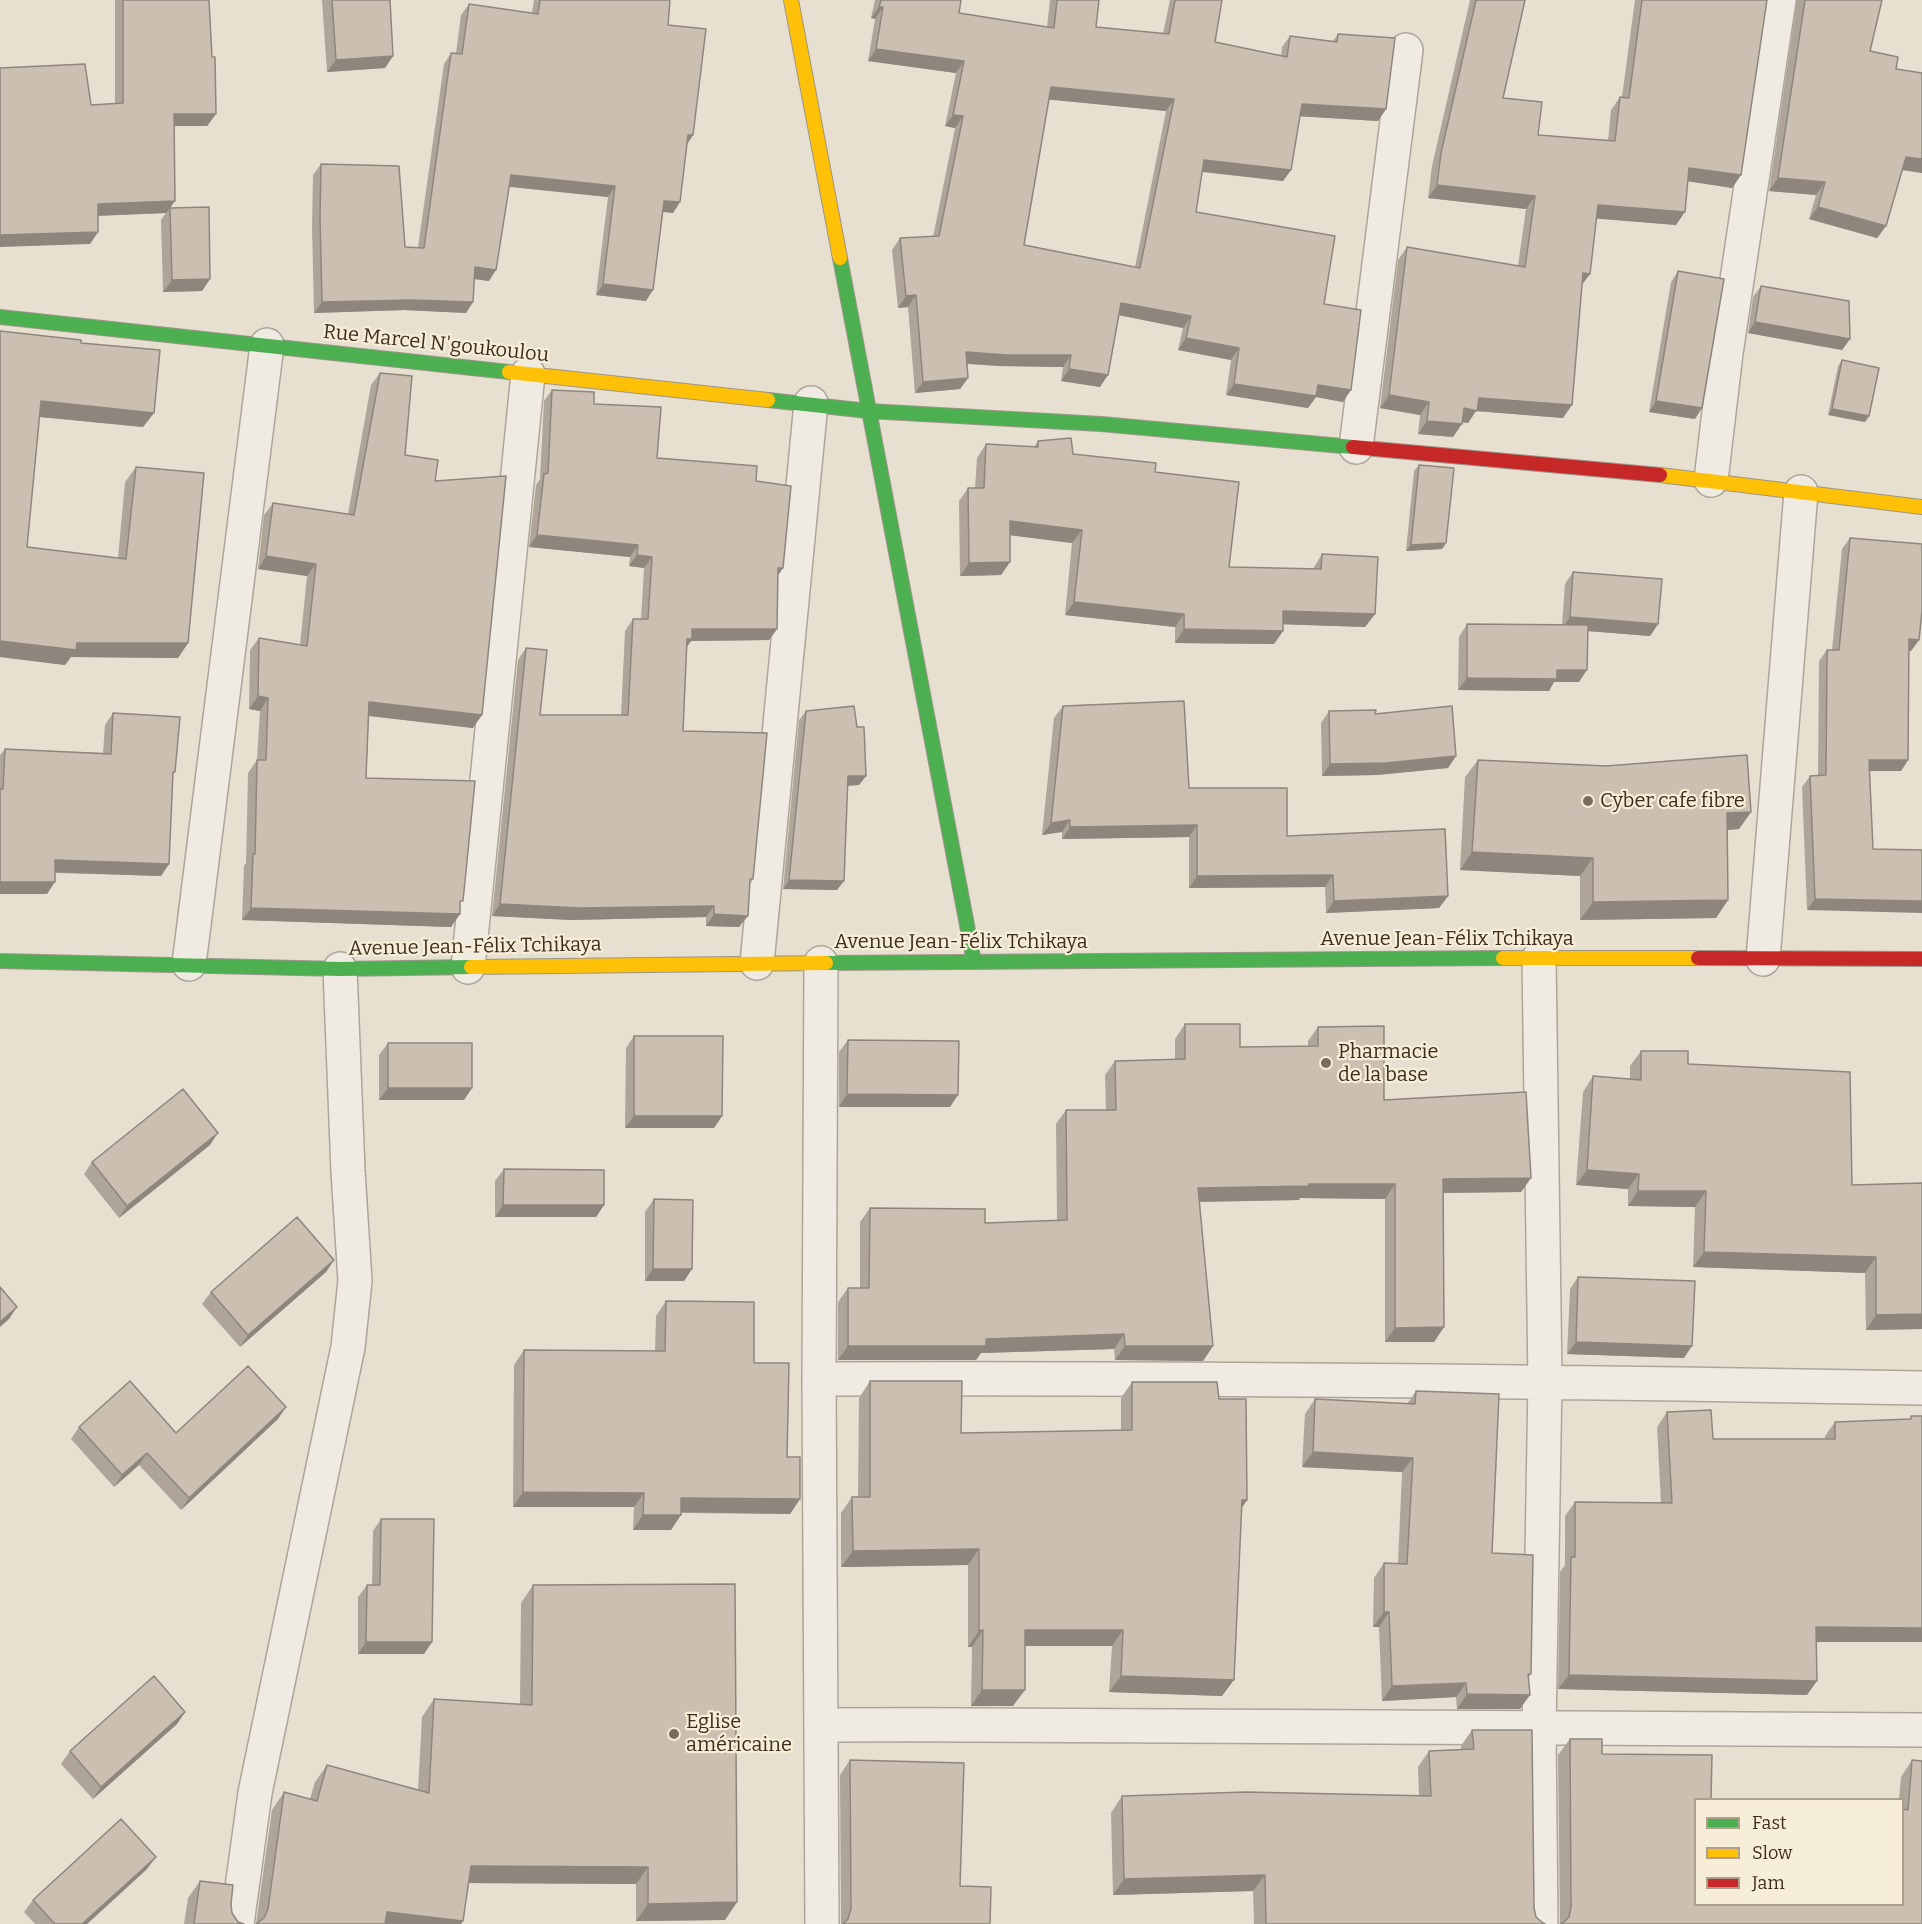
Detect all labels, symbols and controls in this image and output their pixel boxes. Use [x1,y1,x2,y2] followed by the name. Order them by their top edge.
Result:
[322,320,550,368] street label: Rue Marcel N'goukoulou
[1600,789,1745,813] place label: Cyber cafe fibre
[1581,794,1595,808] marker: Cyber cafe fibre
[1320,927,1574,951] street label: Avenue Jean-Félix Tchikaya
[834,930,1088,954] street label: Avenue Jean-Félix Tchikaya
[348,933,602,961] street label: Avenue Jean-Félix Tchikaya
[1338,1040,1439,1087] place label: Pharmacie de la base
[1319,1056,1333,1070] marker: Pharmacie de la base
[686,1710,792,1757] place label: Eglise américaine
[667,1727,681,1741] marker: Eglise américaine
[1694,1798,1904,1906] legend
[1752,1812,1787,1834] text: Fast
[1752,1842,1792,1864] text: Slow
[1752,1872,1785,1894] text: Jam

